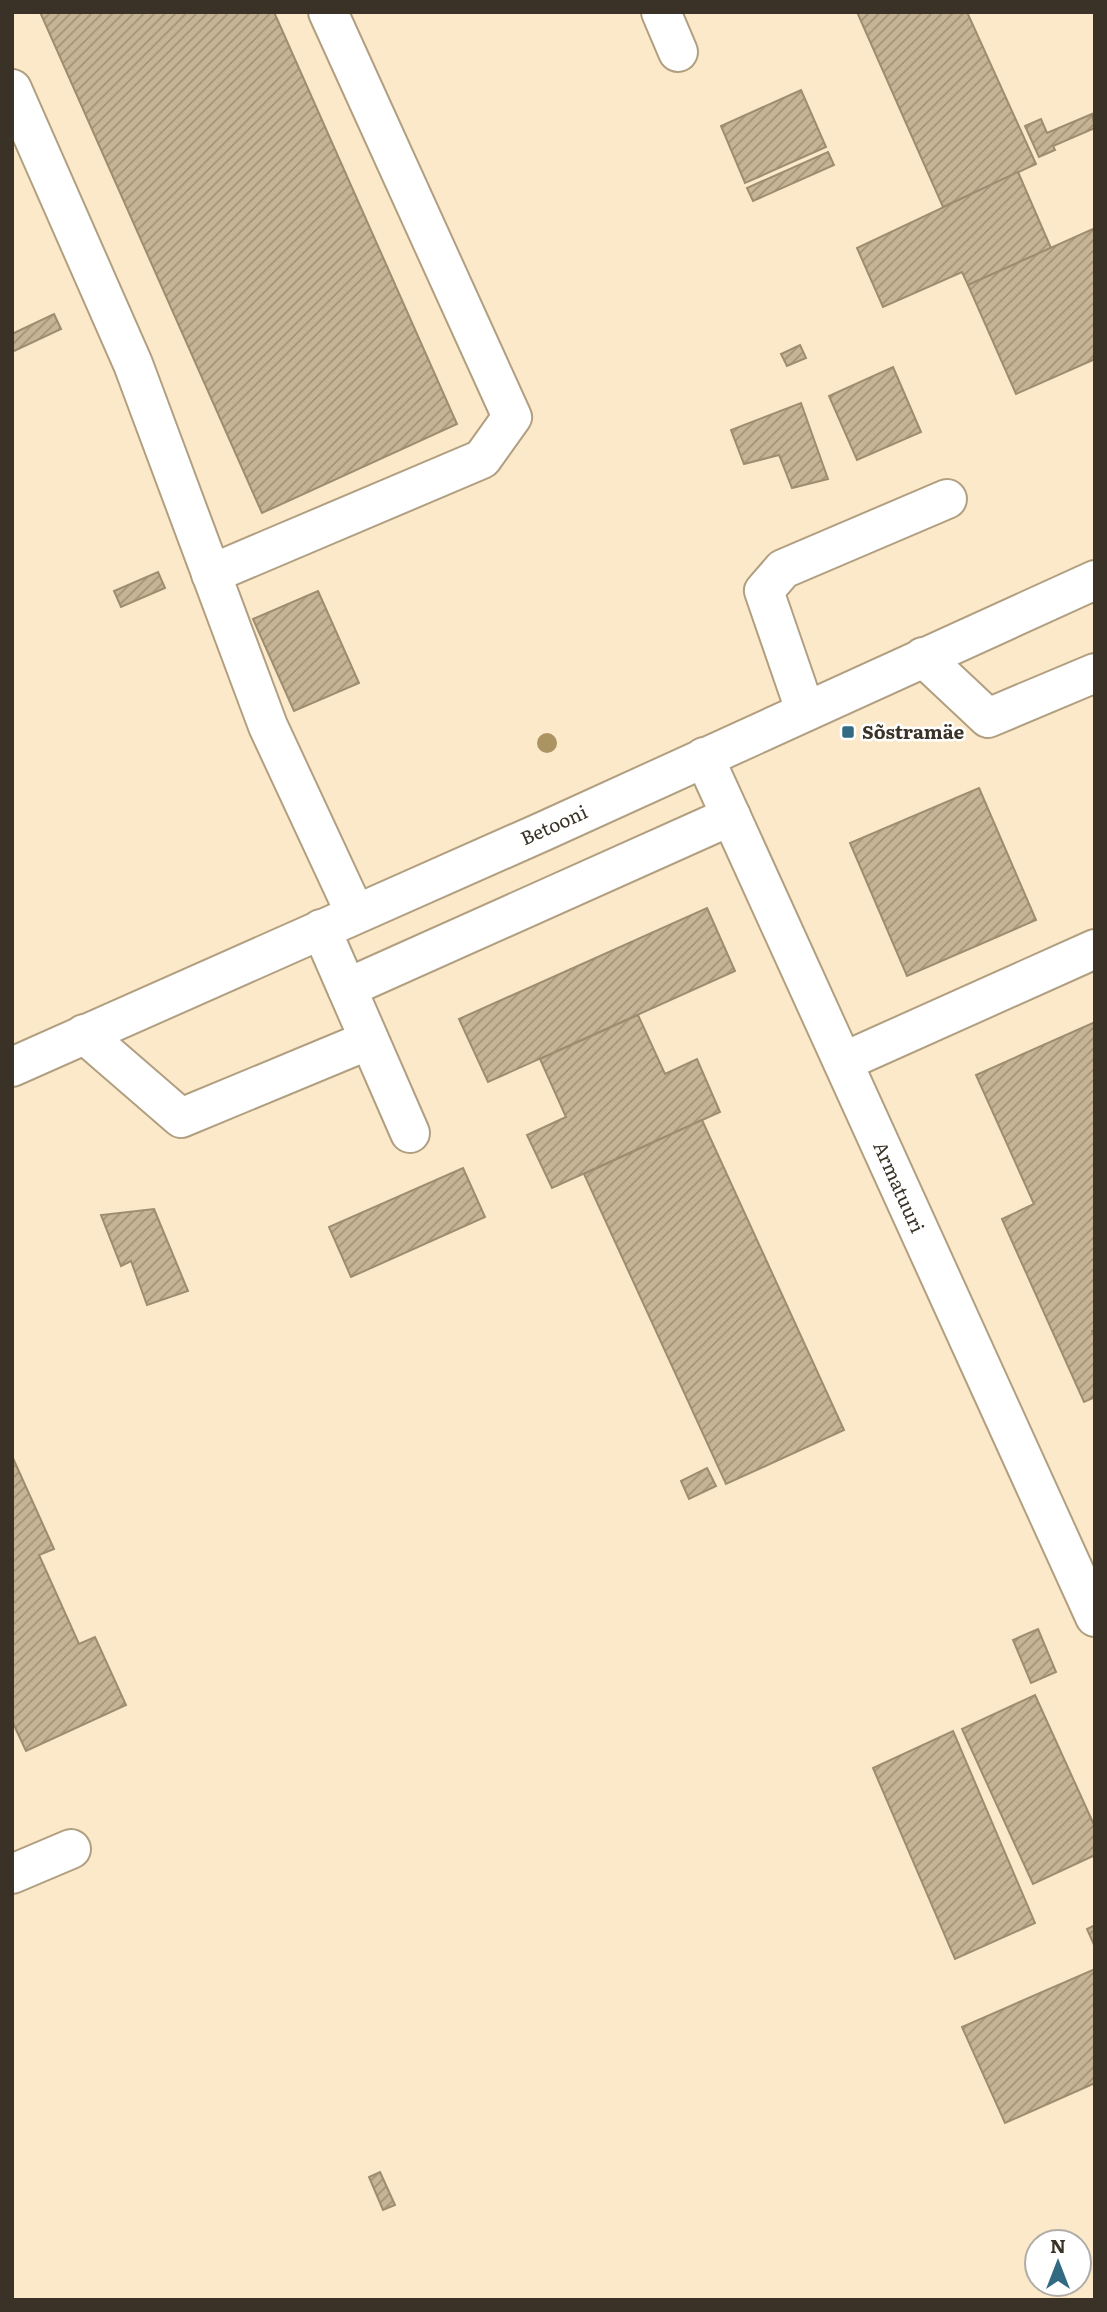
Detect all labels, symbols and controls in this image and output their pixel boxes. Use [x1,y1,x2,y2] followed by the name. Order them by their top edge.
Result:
[862,717,965,745] place label: Sõstramäe
[840,724,856,740] marker: Sõstramäe
[516,797,592,851] street label: Betooni
[867,1136,933,1237] street label: Armatuuri
[1023,2228,1093,2298] north arrow
[1050,2231,1066,2259] text: N

